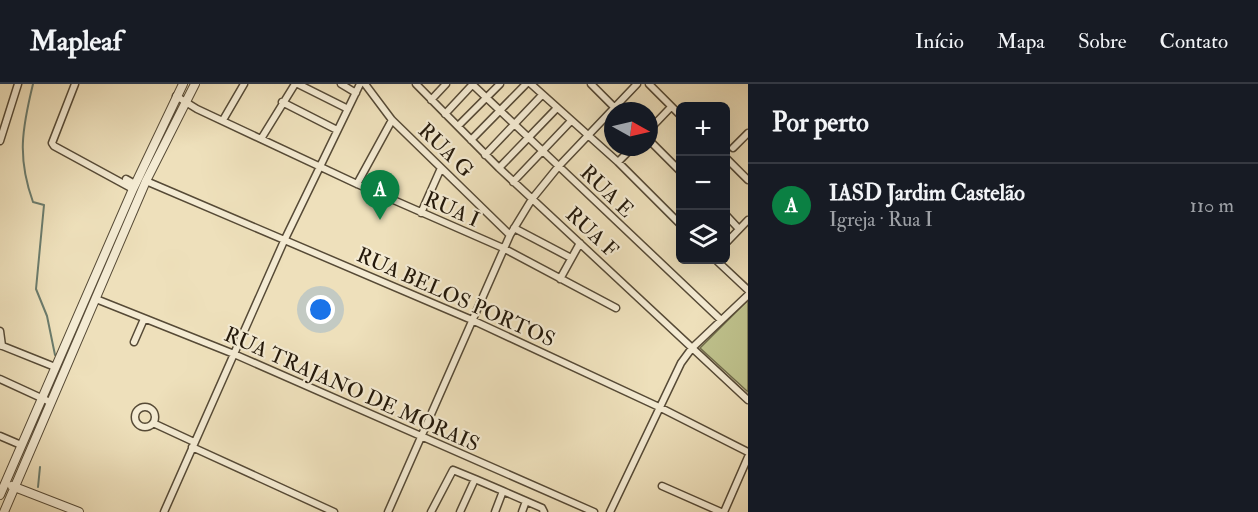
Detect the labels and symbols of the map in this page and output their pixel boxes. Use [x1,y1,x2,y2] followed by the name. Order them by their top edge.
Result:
[604,102,658,156] north arrow
[412,117,479,183] street label: RUA G
[574,159,639,223] street label: RUA E
[360,170,400,220] pin: A
[420,185,484,234] street label: RUA I
[560,201,624,264] street label: RUA F
[352,241,559,353] street label: RUA BELOS PORTOS
[306,295,335,324] your location
[220,321,484,458] street label: RUA TRAJANO DE MORAIS

